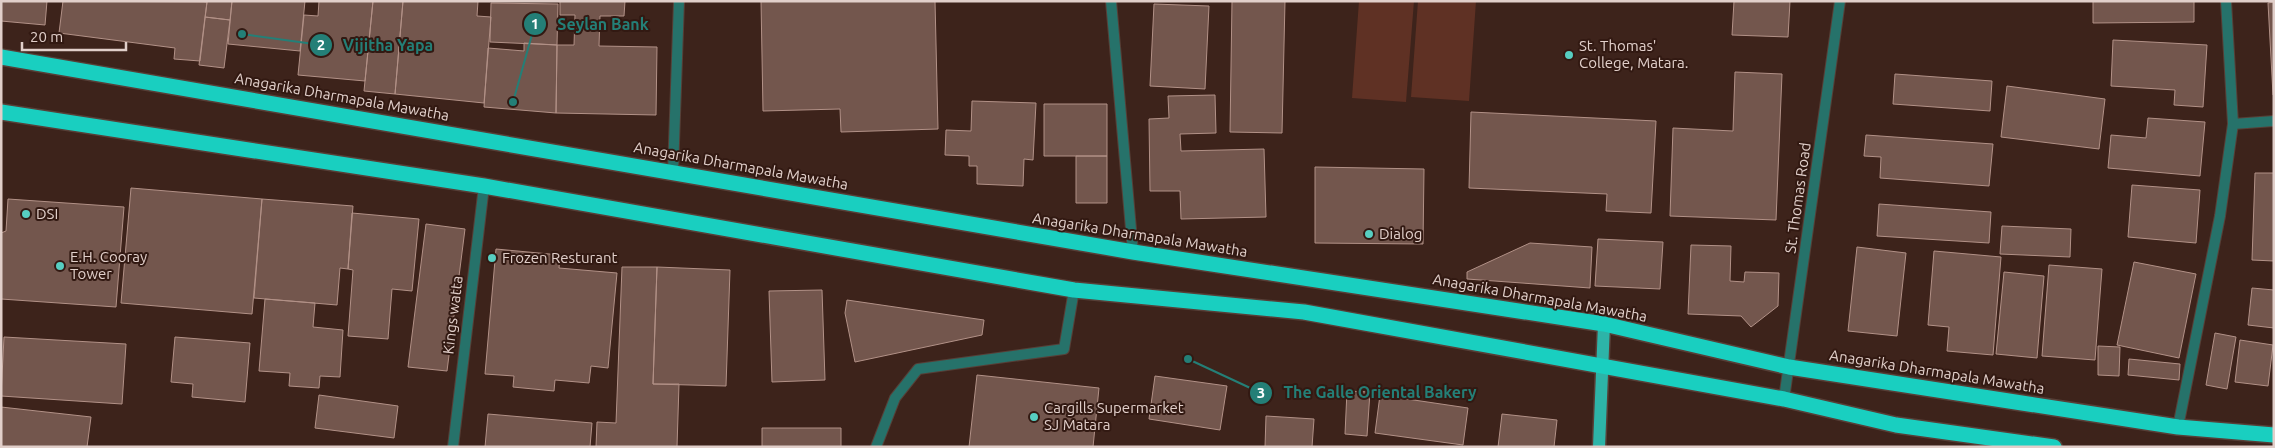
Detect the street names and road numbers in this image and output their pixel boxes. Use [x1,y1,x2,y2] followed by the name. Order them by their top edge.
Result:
[234,69,451,124] street label: Anagarika Dharmapala Mawatha
[633,138,850,193] street label: Anagarika Dharmapala Mawatha
[1781,141,1814,255] street label: St. Thomas Road
[1031,209,1249,260] street label: Anagarika Dharmapala Mawatha
[1432,270,1649,325] street label: Anagarika Dharmapala Mawatha
[439,275,466,355] street label: Kings watta
[1828,346,2046,397] street label: Anagarika Dharmapala Mawatha

